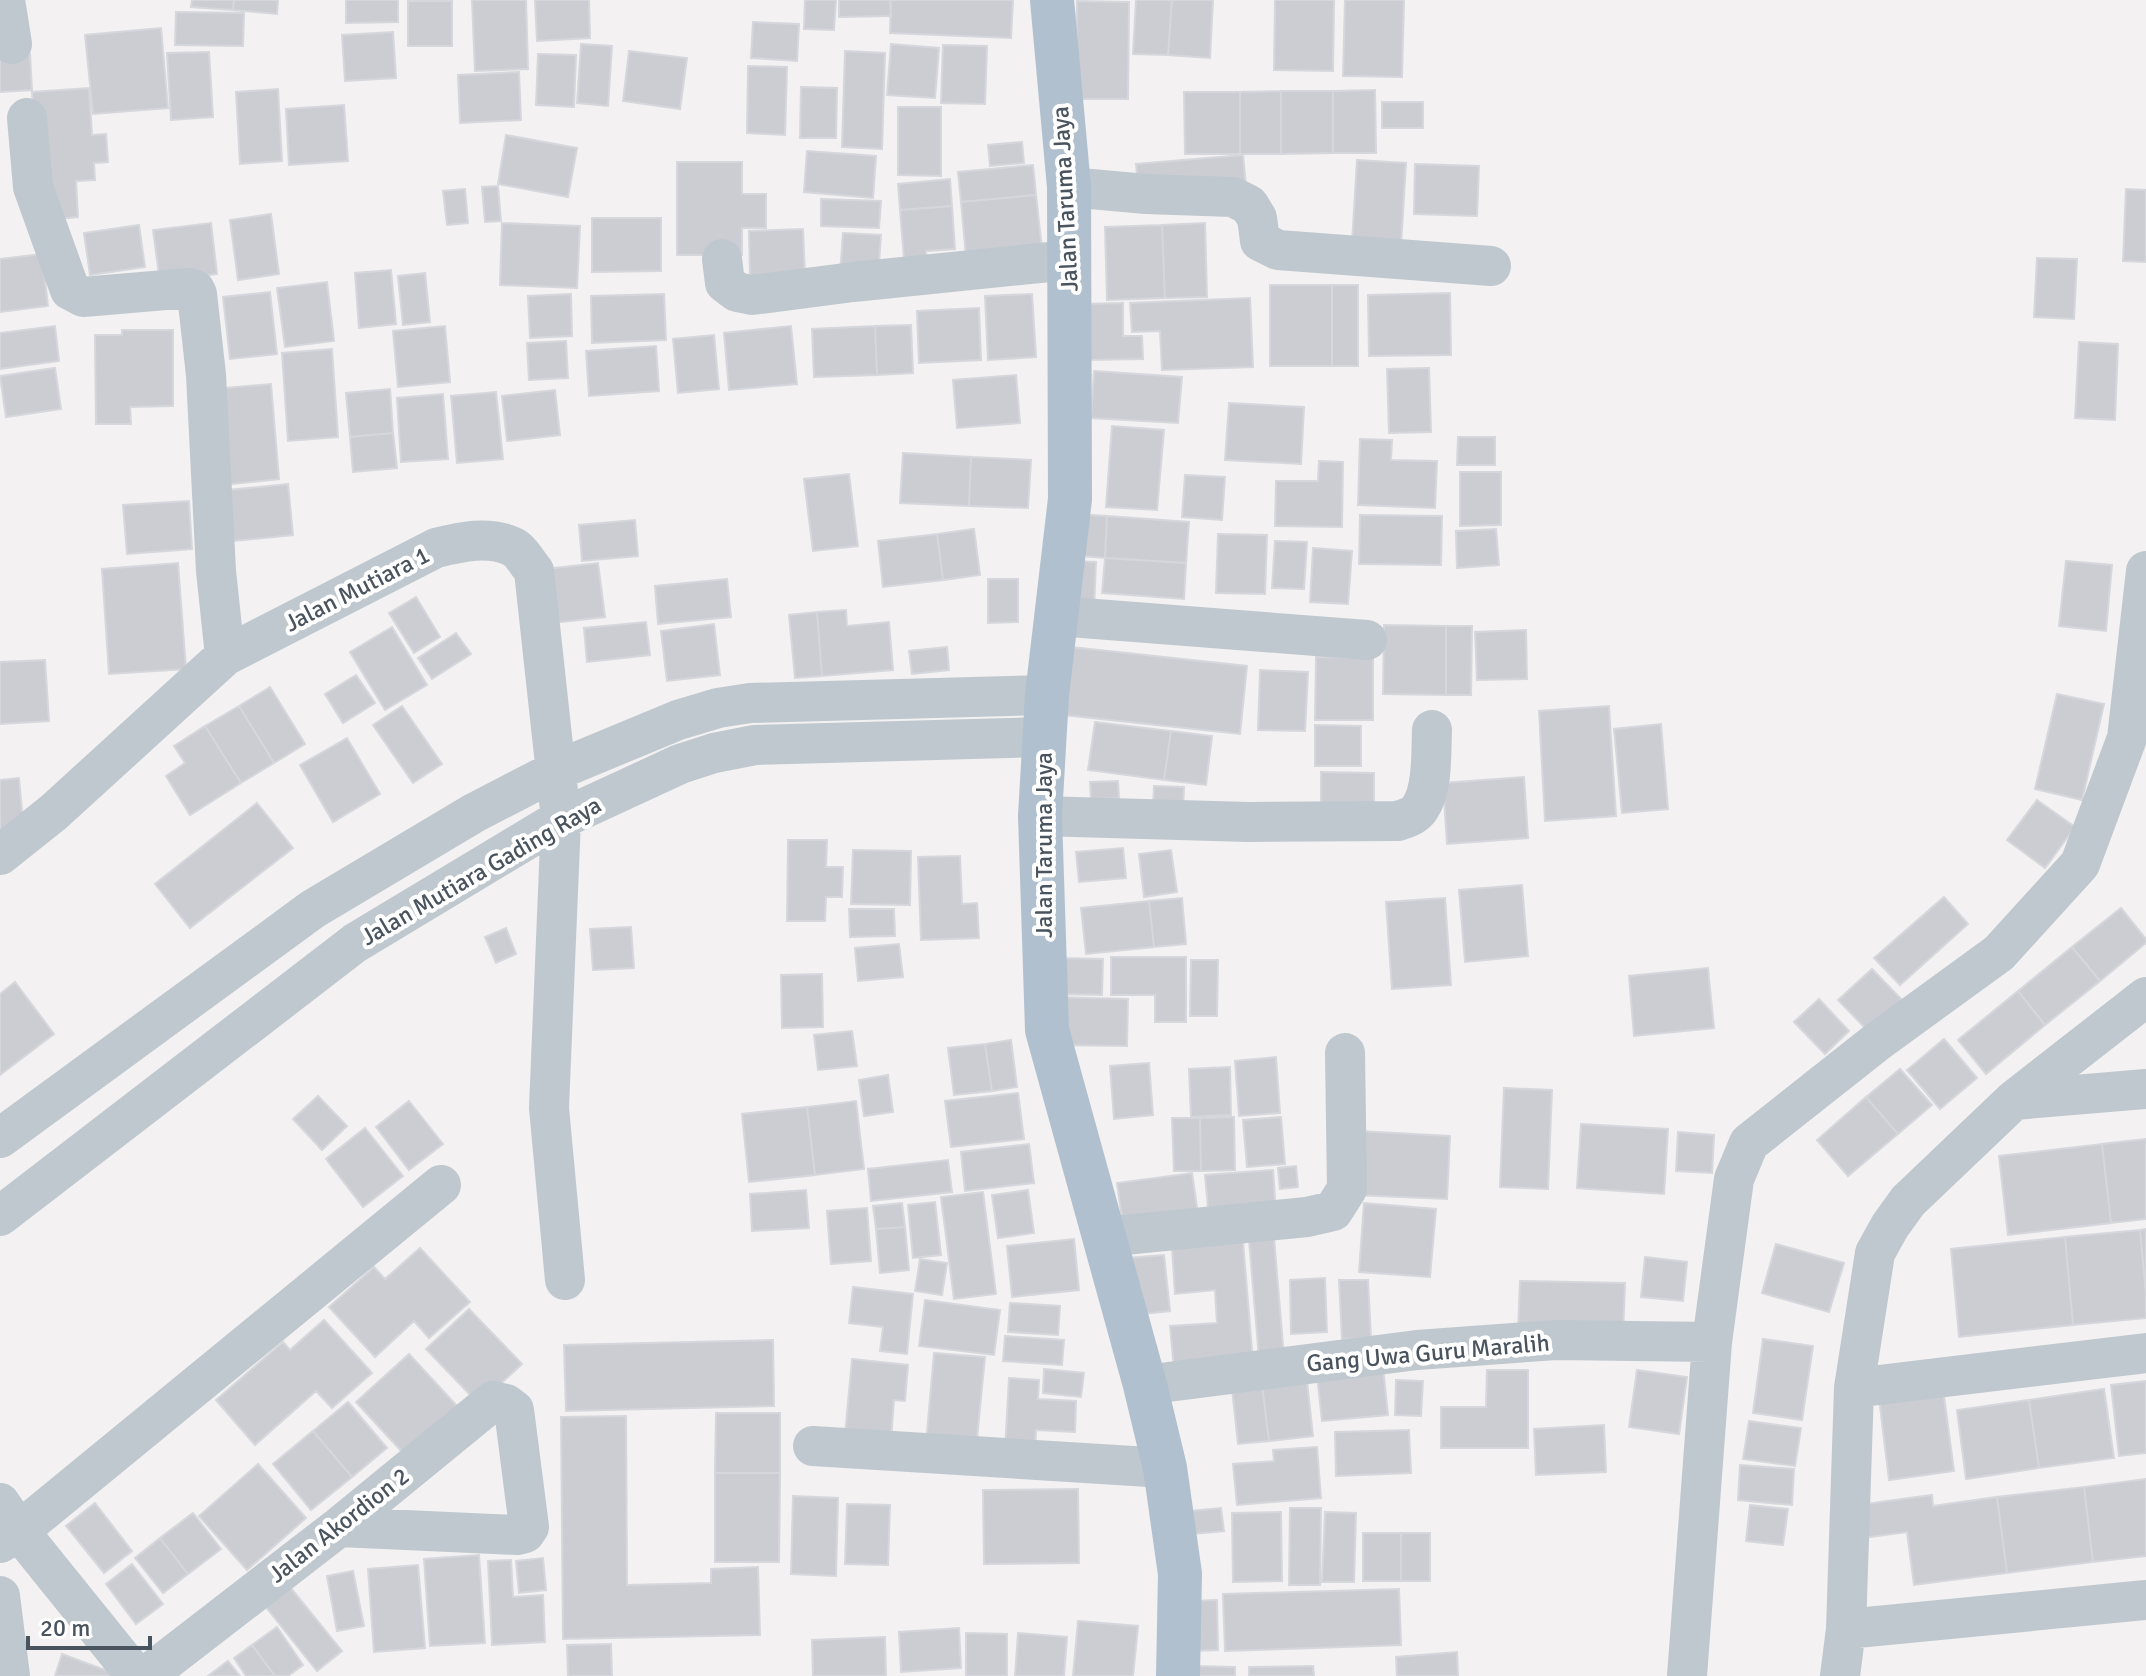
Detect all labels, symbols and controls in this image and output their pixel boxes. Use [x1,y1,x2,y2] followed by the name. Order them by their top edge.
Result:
[1045,105,1085,293] street label: Jalan Taruma Jaya
[279,540,435,638] street label: Jalan Mutiara 1
[1029,752,1059,938] street label: Jalan Taruma Jaya
[355,790,607,952] street label: Jalan Mutiara Gading Raya
[1305,1327,1551,1379] street label: Gang Uwa Guru Maralih
[263,1461,415,1589] street label: Jalan Akordion 2
[28,1600,150,1650] scale bar
[40,1613,90,1643] text: 20 m

